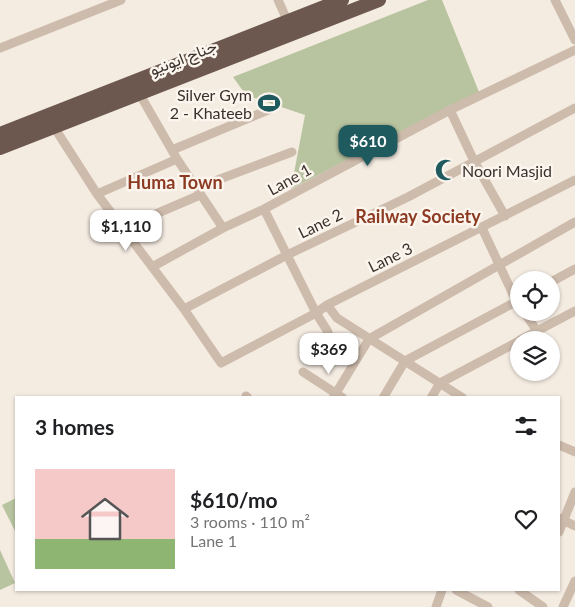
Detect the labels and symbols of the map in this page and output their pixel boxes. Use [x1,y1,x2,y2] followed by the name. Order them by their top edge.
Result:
[147,35,220,81] street label: جناح ایونیو
[170,85,252,122] place label: Silver Gym 2 - Khateeb
[256,90,282,116] sports icon: Silver Gym 2 - Khateeb
[338,124,398,167] pin: $610
[433,157,459,183] mosque icon: Noori Masjid
[264,159,314,199] street label: Lane 1
[462,161,552,180] place label: Noori Masjid
[127,171,223,193] district label: Huma Town
[295,204,345,242] street label: Lane 2
[355,205,481,227] district label: Railway Society
[85,210,167,252] pin: $1,110
[365,238,415,276] street label: Lane 3
[299,332,359,375] pin: $369

